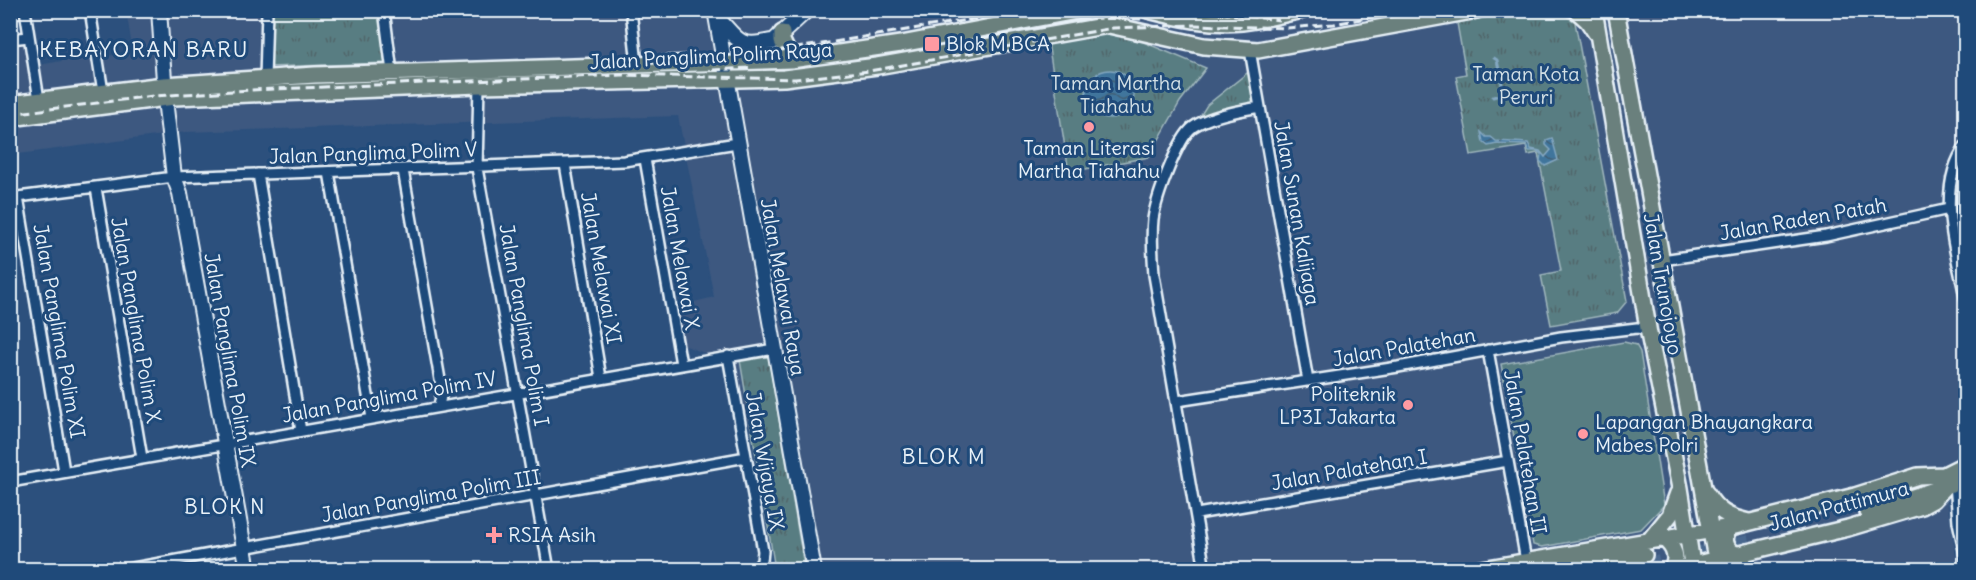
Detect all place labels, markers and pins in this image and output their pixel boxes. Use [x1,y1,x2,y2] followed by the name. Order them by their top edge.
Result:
[946,31,1050,56] place label: Blok M BCA
[923,35,941,53] marker: Blok M BCA
[1082,120,1096,134] marker: Taman Literasi Martha Tiahahu
[1018,135,1160,183] place label: Taman Literasi Martha Tiahahu
[1279,381,1396,429] place label: Politeknik LP3I Jakarta
[1401,398,1415,412] marker: Politeknik LP3I Jakarta
[1595,409,1813,457] place label: Lapangan Bhayangkara Mabes Polri
[1576,427,1590,441] marker: Lapangan Bhayangkara Mabes Polri
[508,522,596,547] place label: RSIA Asih
[485,526,503,544] marker: RSIA Asih

